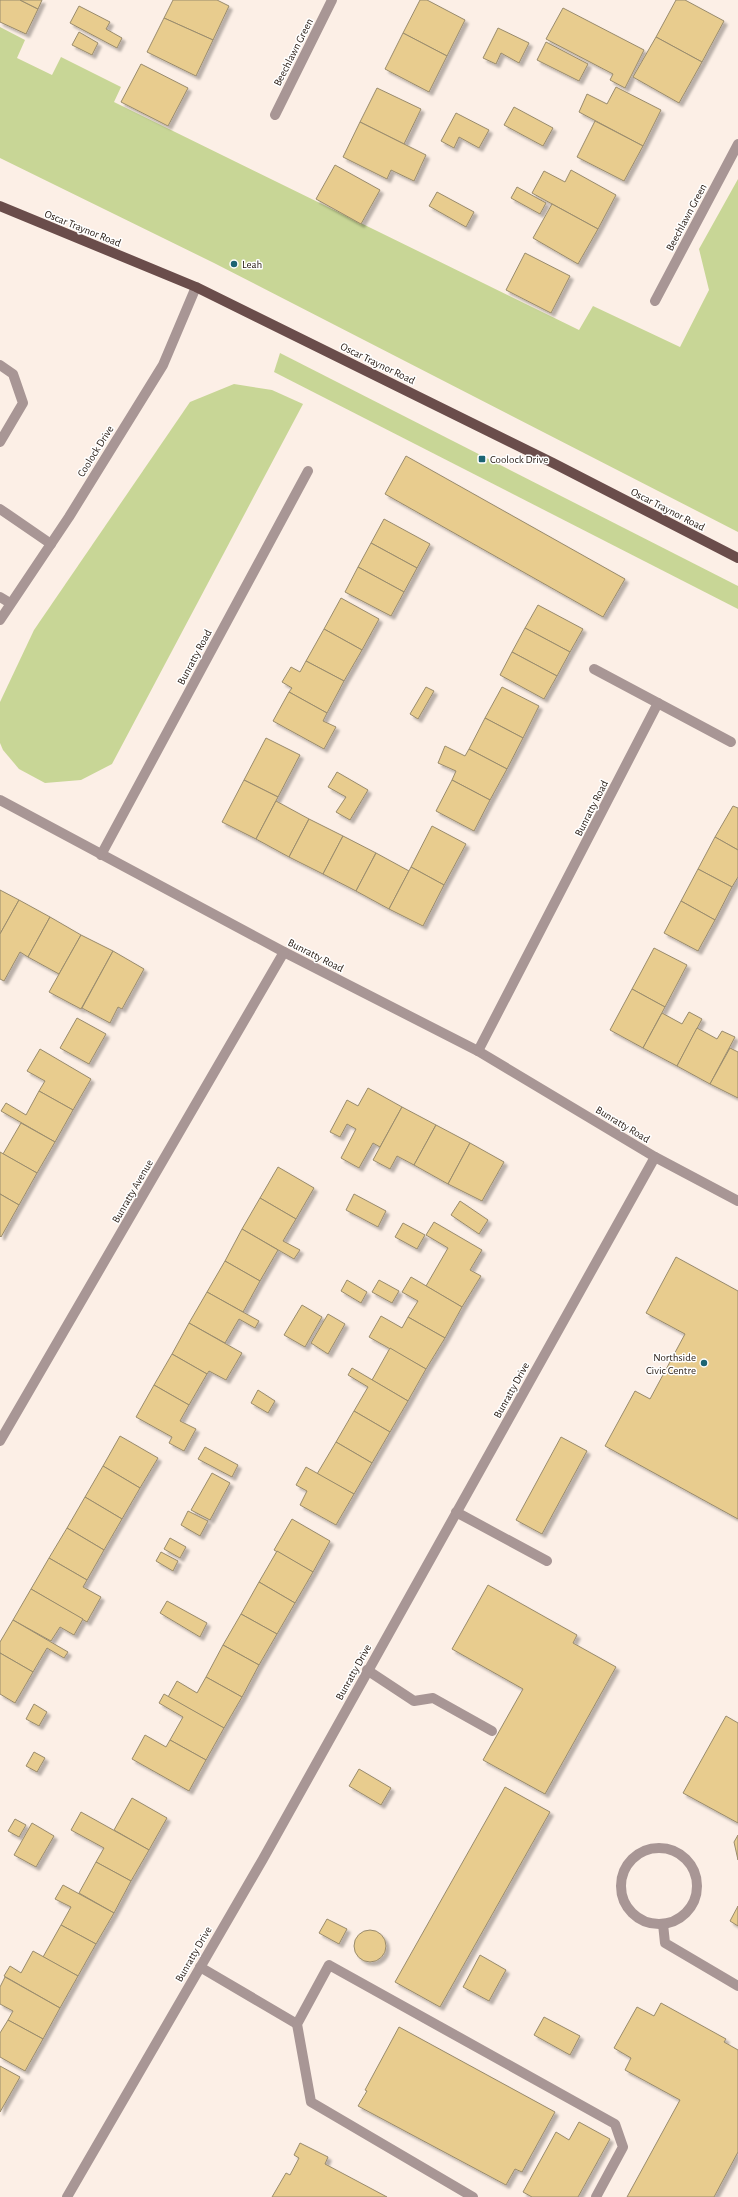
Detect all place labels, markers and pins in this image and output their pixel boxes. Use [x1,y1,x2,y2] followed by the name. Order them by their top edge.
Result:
[229,259,239,269] marker: Leah
[242,259,262,270] place label: Leah
[477,454,487,464] marker: Coolock Drive
[490,454,548,465] place label: Coolock Drive
[646,1352,696,1376] place label: Northside Civic Centre
[699,1358,709,1368] marker: Northside Civic Centre

